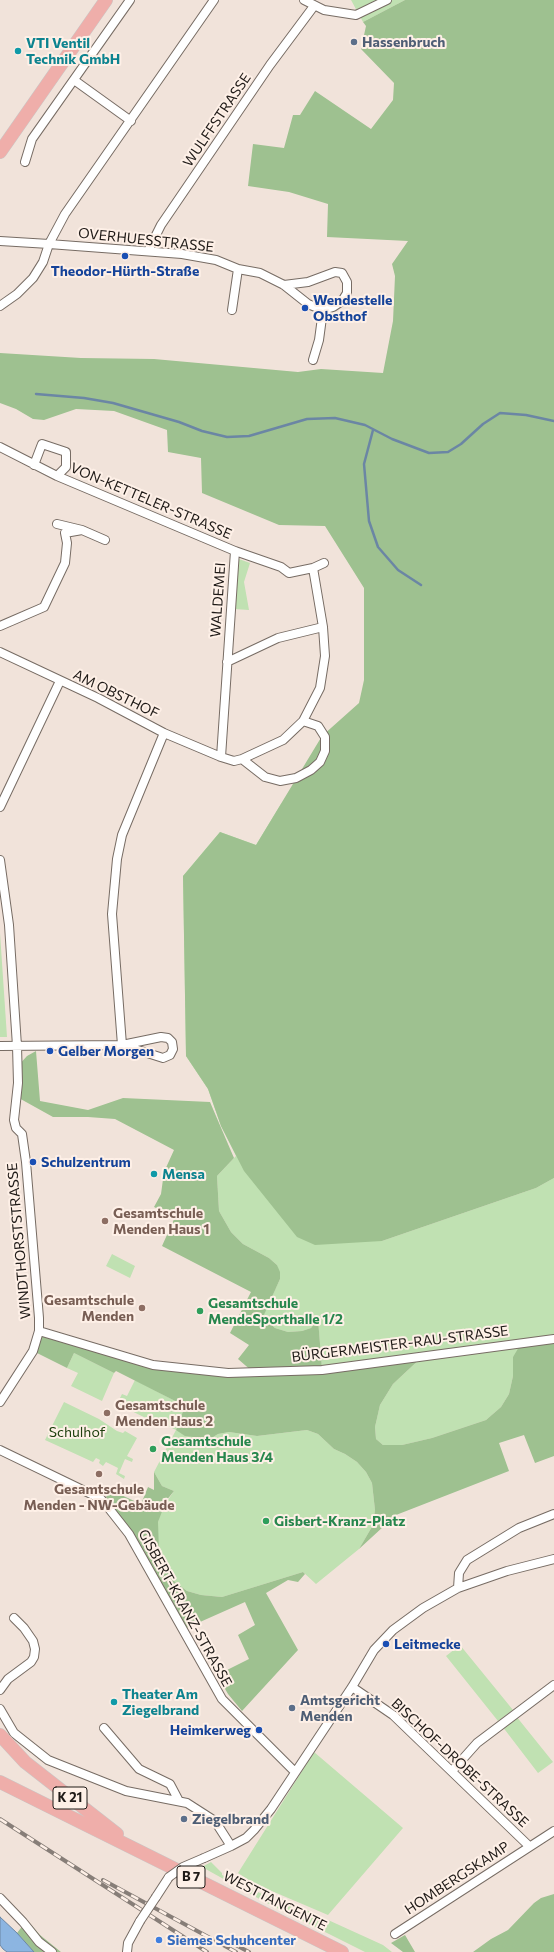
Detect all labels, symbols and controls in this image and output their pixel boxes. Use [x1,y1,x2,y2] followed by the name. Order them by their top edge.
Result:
[362,34,445,50] place label: Hassenbruch
[26,35,120,68] place label: VTI Ventil Technik GmbH
[349,37,359,47] marker: Hassenbruch
[13,46,23,56] marker: VTI Ventil Technik GmbH
[179,70,255,170] street label: WULFFSTRASSE
[77,225,215,255] street label: OVERHUESSTRASSE
[120,251,130,261] marker: Theodor-Hürth-Straße
[51,263,199,279] place label: Theodor-Hürth-Straße
[313,292,392,324] place label: Wendestelle Obsthof
[300,303,310,313] marker: Wendestelle Obsthof
[68,459,234,543] street label: VON-KETTELER-STRASSE
[207,562,229,638] street label: WALDEMEI
[70,666,162,722] street label: AM OBSTHOF
[58,1043,154,1059] place label: Gelber Morgen
[45,1046,55,1056] marker: Gelber Morgen
[41,1154,131,1170] place label: Schulzentrum
[28,1157,38,1167] marker: Schulzentrum
[4,1162,34,1320] street label: WINDTHORSTSTRASSE
[162,1166,205,1182] place label: Mensa
[149,1169,159,1179] marker: Mensa
[113,1205,210,1238] place label: Gesamtschule Menden Haus 1
[100,1216,110,1226] marker: Gesamtschule Menden Haus 1
[44,1292,134,1324] place label: Gesamtschule Menden
[208,1295,343,1328] place label: Gesamtschule MendeSporthalle 1/2
[137,1303,147,1313] marker: Gesamtschule Menden
[195,1306,205,1316] marker: Gesamtschule MendeSporthalle 1/2
[291,1322,509,1366] street label: BÜRGERMEISTER-RAU-STRASSE
[115,1397,213,1430] place label: Gesamtschule Menden Haus 2
[102,1408,112,1418] marker: Gesamtschule Menden Haus 2
[49,1424,105,1440] park label: Schulhof
[161,1433,273,1466] place label: Gesamtschule Menden Haus 3/4
[148,1444,158,1454] marker: Gesamtschule Menden Haus 3/4
[94,1469,104,1479] marker: Gesamtschule Menden - NW-Gebäude
[23,1481,175,1514] place label: Gesamtschule Menden - NW-Gebäude
[274,1513,405,1529] place label: Gisbert-Kranz-Platz
[261,1516,271,1526] marker: Gisbert-Kranz-Platz
[135,1526,235,1690] street label: GISBERT-KRANZ-STRASSE
[394,1636,461,1652] place label: Leitmecke
[381,1639,391,1649] marker: Leitmecke
[122,1686,199,1718] place label: Theater Am Ziegelbrand
[300,1692,380,1724] place label: Amtsgericht Menden
[388,1695,532,1831] street label: BISCHOF-DROBE-STRASSE
[109,1697,119,1707] marker: Theater Am Ziegelbrand
[287,1703,297,1713] marker: Amtsgericht Menden
[170,1722,251,1738] place label: Heimkerweg
[254,1725,264,1735] marker: Heimkerweg
[53,1787,87,1809] road number: K 21
[192,1811,269,1827] place label: Ziegelbrand
[179,1814,189,1824] marker: Ziegelbrand
[402,1838,512,1918] street label: HOMBERGSKAMP
[177,1866,205,1888] road number: B 7
[220,1868,330,1934] street label: WESTTANGENTE
[167,1932,296,1948] place label: Siemes Schuhcenter
[154,1935,164,1945] marker: Siemes Schuhcenter

